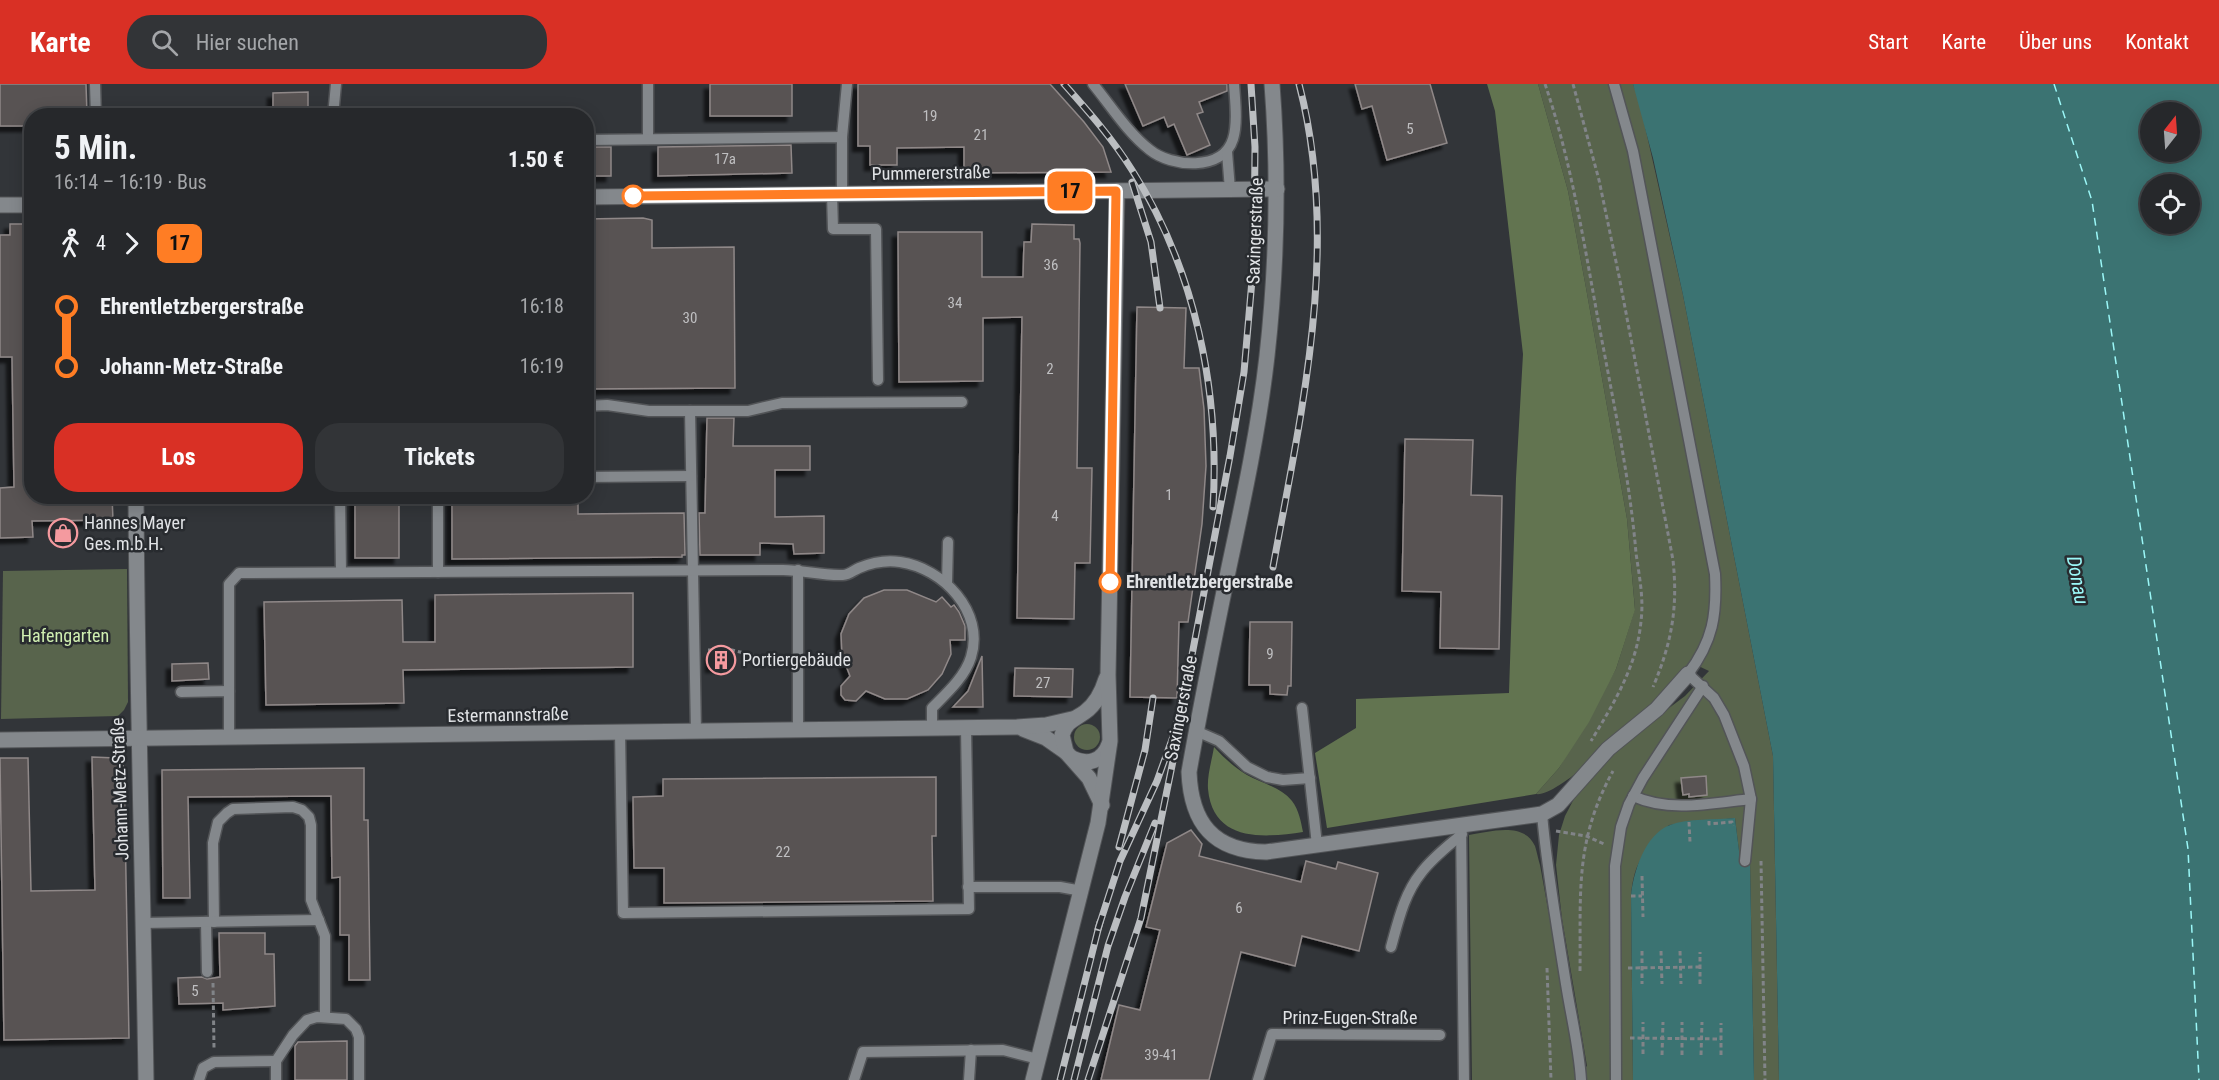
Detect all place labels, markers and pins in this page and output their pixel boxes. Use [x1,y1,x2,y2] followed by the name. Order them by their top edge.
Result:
[622,185,644,207] unlabelled marker
[84,512,186,554] place label: Hannes Mayer Ges.m.b.H.
[47,517,79,549] shop icon: Hannes Mayer Ges.m.b.H.
[1099,571,1121,593] marker: Ehrentletzbergerstraße
[1126,571,1293,592] place label: Ehrentletzbergerstraße
[705,644,737,676] building icon: Portiergebäude
[742,649,851,670] place label: Portiergebäude

